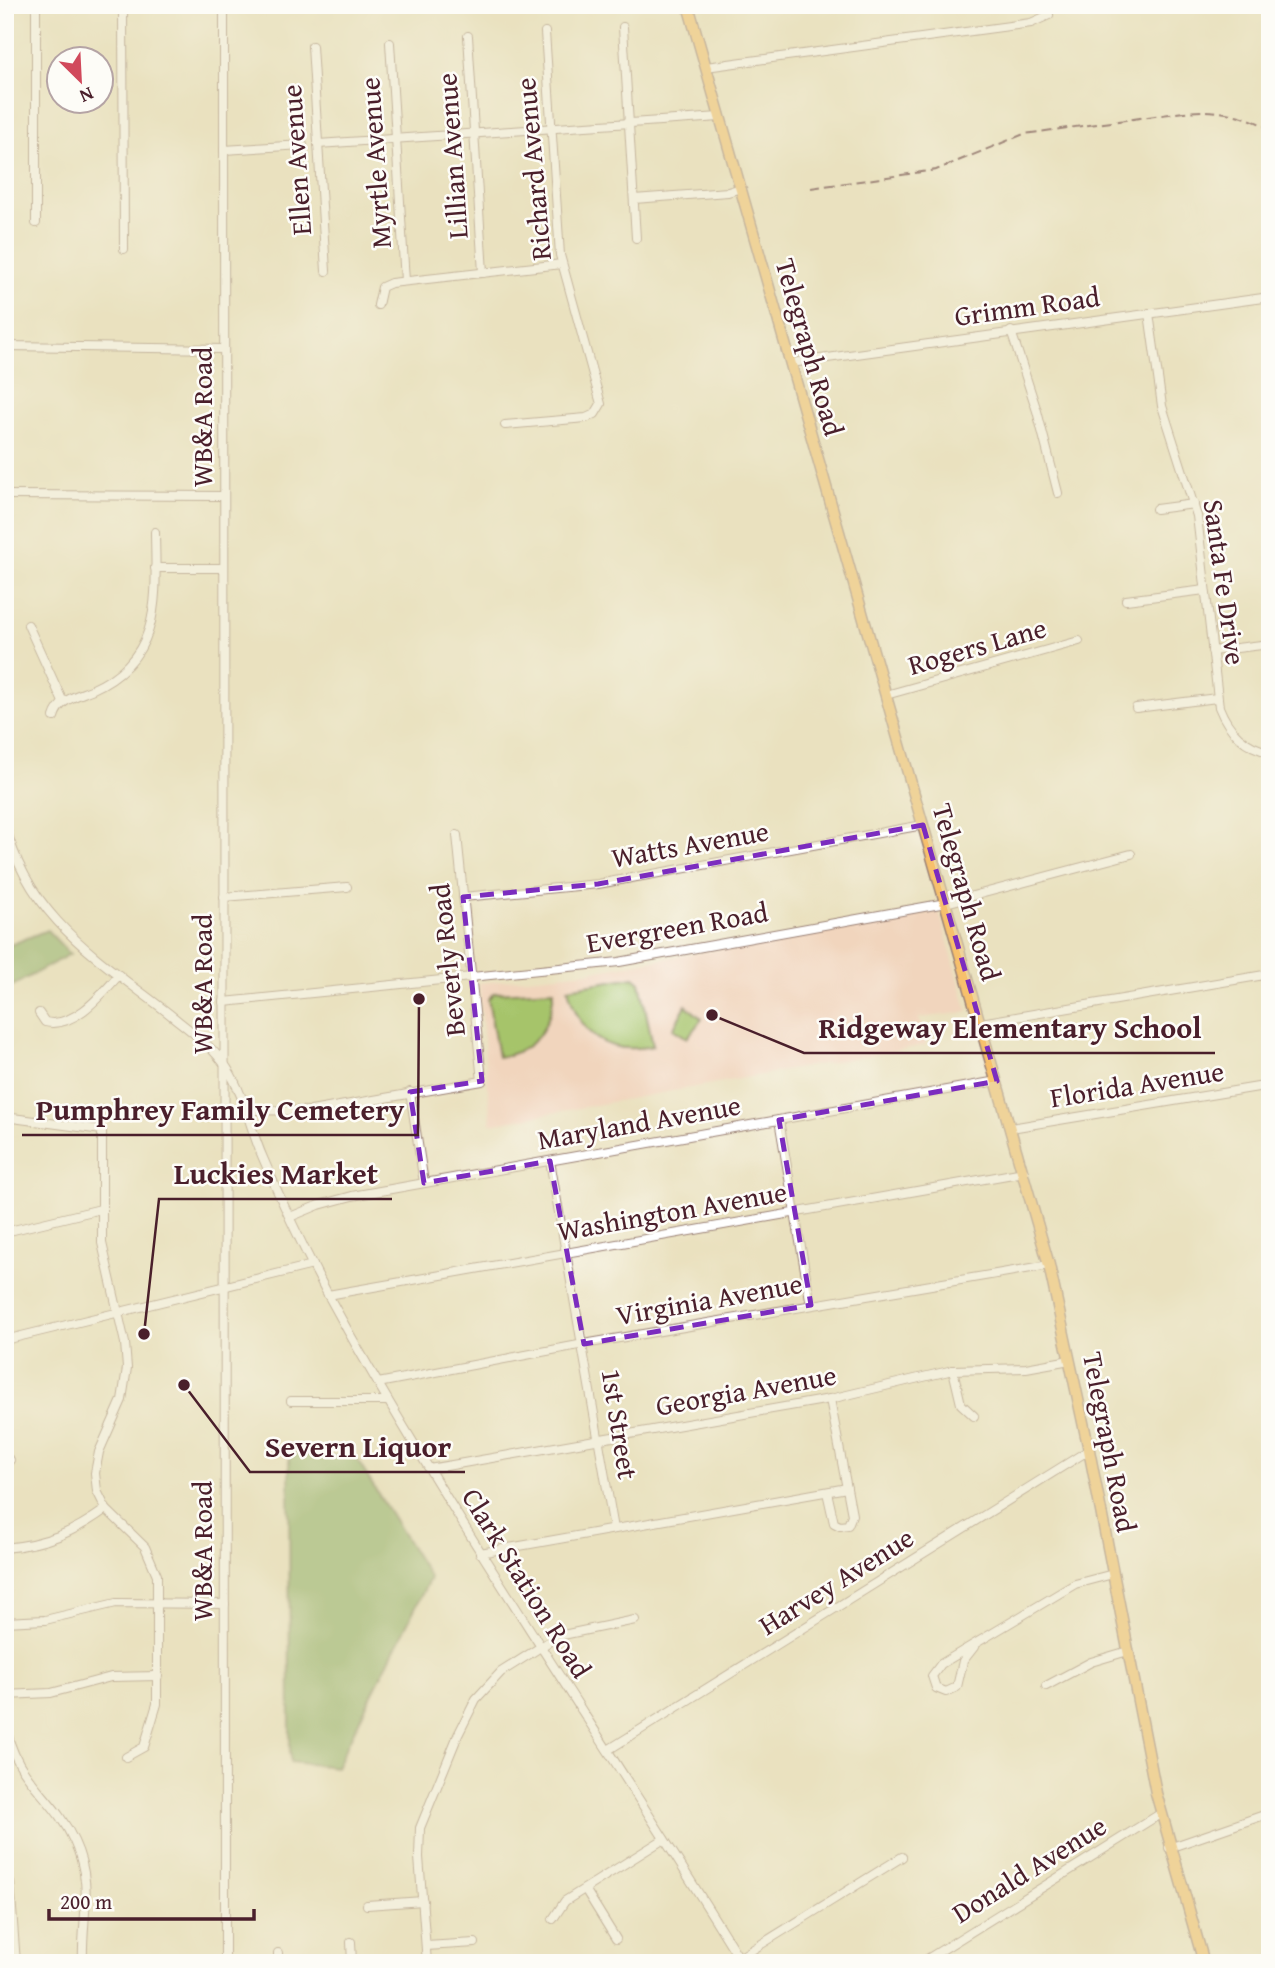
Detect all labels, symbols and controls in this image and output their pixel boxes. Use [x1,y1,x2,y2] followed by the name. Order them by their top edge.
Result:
[46,46,116,116] north arrow
[425,72,478,240] street label: Lillian Avenue
[348,76,401,250] street label: Myrtle Avenue
[504,76,561,262] street label: Richard Avenue
[75,80,98,111] text: N
[270,83,321,237] street label: Ellen Avenue
[766,253,855,440] street label: Telegraph Road
[952,275,1102,336] street label: Grimm Road
[181,347,222,487] street label: WB&A Road
[1194,497,1257,667] street label: Santa Fe Drive
[903,606,1051,685] street label: Rogers Lane
[923,798,1012,985] street label: Telegraph Road
[608,810,772,878] street label: Watts Avenue
[418,882,475,1039] street label: Beverly Road
[583,890,771,963] street label: Evergreen Road
[181,914,222,1054] street label: WB&A Road
[804,1002,1215,1053] callout: Ridgeway Elementary School
[818,1005,1202,1049] text: Ridgeway Elementary School
[1047,1050,1227,1117] street label: Florida Avenue
[534,1083,744,1160] street label: Maryland Avenue
[22,1084,418,1135] callout: Pumphrey Family Cemetery
[36,1087,405,1131] text: Pumphrey Family Cemetery
[159,1148,392,1199] callout: Luckies Market
[174,1151,379,1195] text: Luckies Market
[554,1170,790,1251] street label: Washington Avenue
[613,1262,805,1335] street label: Virginia Avenue
[1073,1348,1148,1536] street label: Telegraph Road
[652,1353,839,1426] street label: Georgia Avenue
[592,1366,649,1482] street label: 1st Street
[250,1421,465,1472] callout: Severn Liquor
[265,1424,452,1468] text: Severn Liquor
[452,1480,602,1686] street label: Clark Station Road
[181,1481,222,1621] street label: WB&A Road
[750,1517,921,1645] street label: Harvey Avenue
[944,1805,1114,1932] street label: Donald Avenue
[49,1877,254,1921] scale bar
[60,1886,112,1917] text: 200 m

